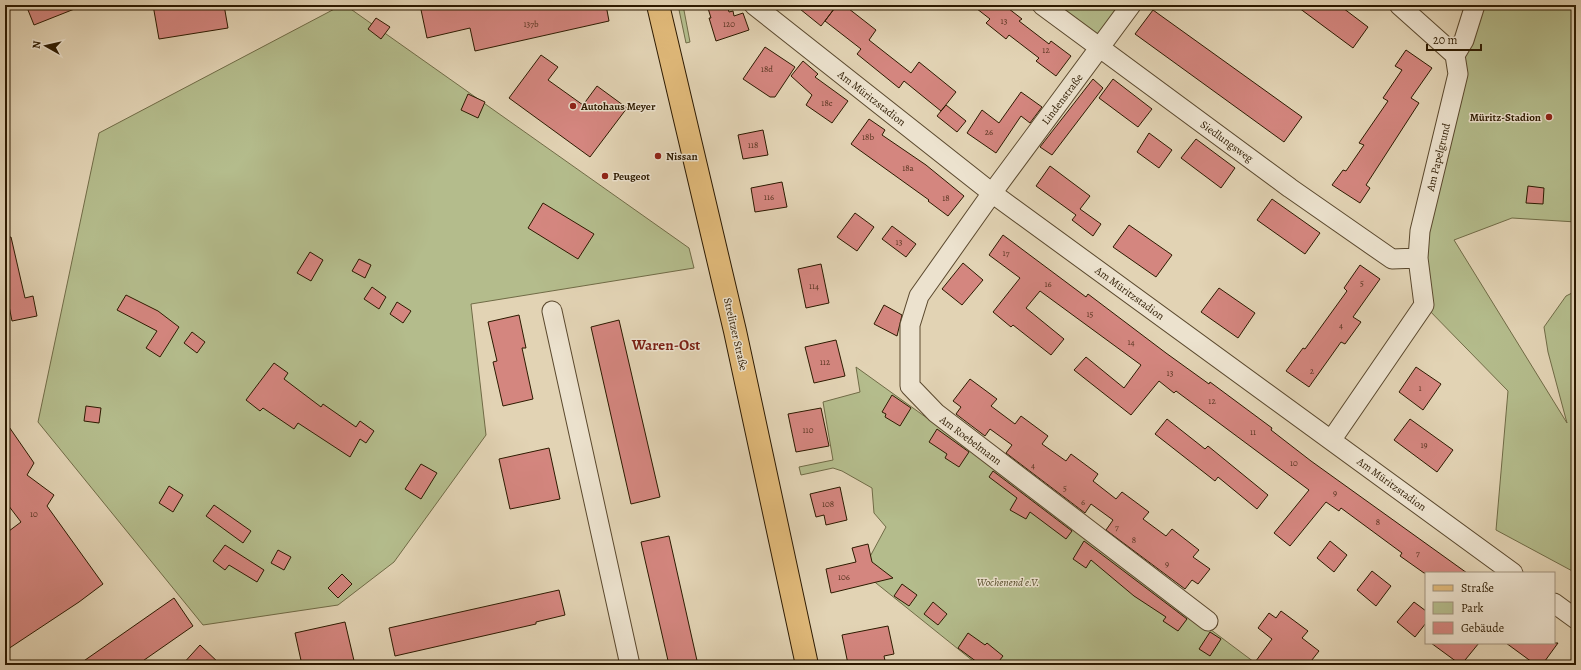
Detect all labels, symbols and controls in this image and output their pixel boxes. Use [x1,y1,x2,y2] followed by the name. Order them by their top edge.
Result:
[1001,15,1008,27] house number: 13
[523,18,539,30] house number: 137b
[723,18,735,30] house number: 120
[26,26,66,66] north arrow
[1427,26,1481,52] scale bar
[1433,32,1457,48] text: 20 m
[29,40,45,50] text: N
[1042,44,1050,56] house number: 12
[761,63,773,75] house number: 18d
[834,67,909,130] street label: Am Müritzstadion
[1038,71,1087,128] street label: Lindenstraße
[821,97,833,109] house number: 18c
[580,99,656,114] place label: Autohaus Meyer
[568,101,578,111] marker: Autohaus Meyer
[1470,110,1541,125] place label: Müritz-Stadion
[1544,112,1554,122] marker: Müritz-Stadion
[1197,117,1257,166] street label: Siedlungsweg
[1423,121,1454,194] street label: Am Papelgrund
[985,126,993,138] house number: 26
[862,131,874,143] house number: 18b
[748,139,758,151] house number: 118
[666,149,698,164] place label: Nissan
[653,151,663,161] marker: Nissan
[902,162,915,174] house number: 18a
[613,169,650,184] place label: Peugeot
[600,171,610,181] marker: Peugeot
[764,191,774,203] house number: 116
[942,192,950,204] house number: 18
[896,236,903,248] house number: 13
[1003,247,1010,259] house number: 17
[1091,263,1167,324] street label: Am Müritzstadion
[1360,277,1364,289] house number: 5
[1044,278,1052,290] house number: 16
[809,280,819,292] house number: 114
[720,296,751,372] street label: Strelitzer Straße
[1087,308,1094,320] house number: 15
[1339,319,1343,331] house number: 4
[631,335,700,355] district label: Waren-Ost
[1127,336,1135,348] house number: 14
[820,356,831,368] house number: 112
[1310,365,1315,377] house number: 2
[1167,367,1174,379] house number: 13
[1418,382,1422,394] house number: 1
[1208,395,1216,407] house number: 12
[936,412,1005,469] street label: Am Roebelmann
[803,424,814,436] house number: 110
[1250,426,1256,438] house number: 11
[1420,439,1428,451] house number: 19
[1353,454,1429,515] street label: Am Müritzstadion
[1290,457,1298,469] house number: 10
[1031,459,1035,471] house number: 4
[1063,482,1067,494] house number: 5
[1333,487,1337,499] house number: 9
[1081,496,1085,508] house number: 6
[822,498,834,510] house number: 108
[30,508,38,520] house number: 10
[1376,516,1380,528] house number: 8
[1115,521,1119,533] house number: 7
[1132,534,1136,546] house number: 8
[1416,547,1420,559] house number: 7
[1165,558,1169,570] house number: 9
[838,571,850,583] house number: 106
[1425,572,1555,644] legend
[977,575,1039,590] park label: Wochenend e.V.
[1461,580,1494,596] text: Straße
[1461,600,1484,616] text: Park
[1461,620,1504,636] text: Gebäude

